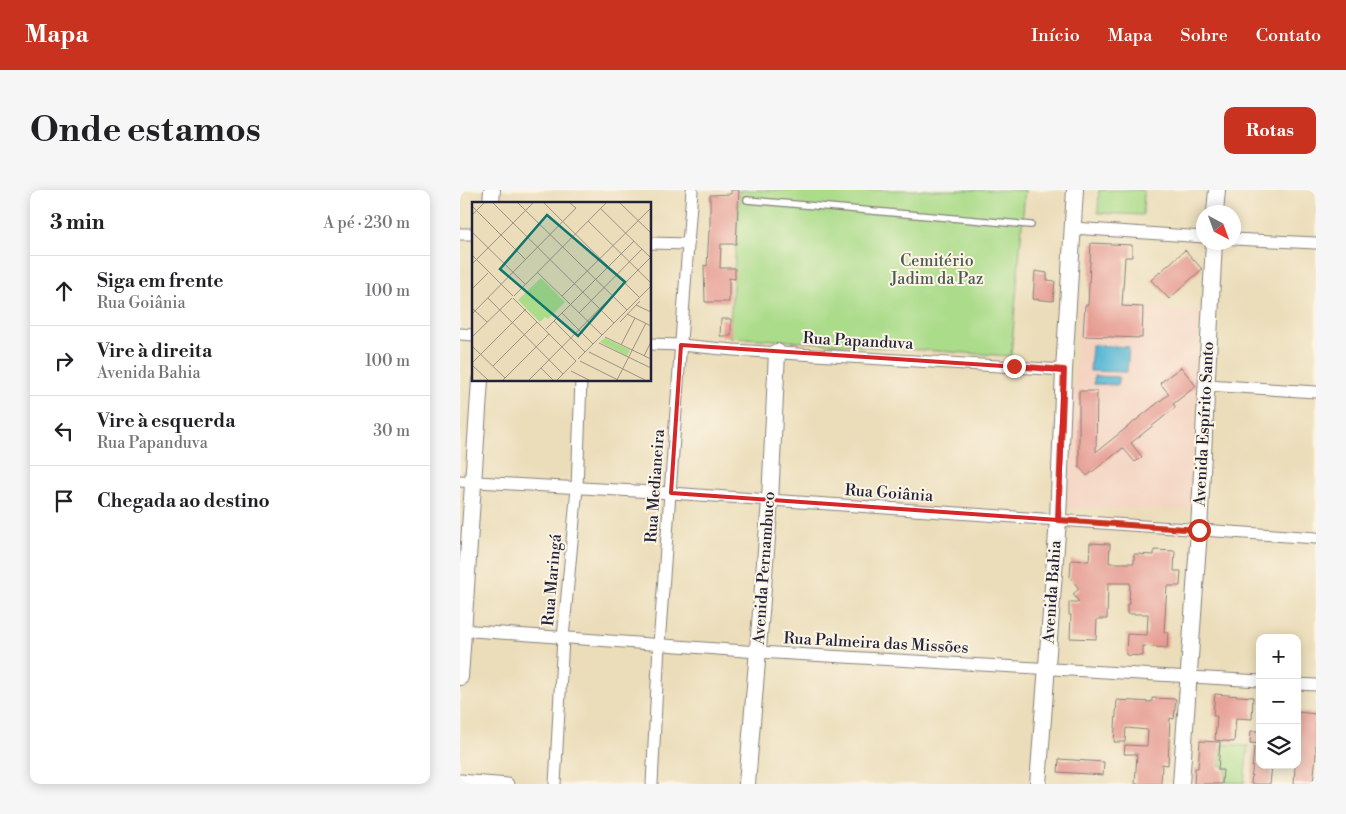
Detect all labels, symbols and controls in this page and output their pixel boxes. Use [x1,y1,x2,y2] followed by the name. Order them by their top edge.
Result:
[25,20,88,50] text: Mapa
[1031,24,1080,47] text: Início
[1108,24,1152,47] text: Mapa
[1180,24,1228,47] text: Sobre
[1256,24,1321,47] text: Contato
[1224,107,1316,154] button: Rotas
[30,109,261,152] text: Onde estamos
[472,202,651,381] inset map
[1196,205,1241,250] north arrow
[50,210,105,236] text: 3 min
[323,213,410,233] text: A pé · 230 m
[890,251,983,289] park label: Cemitério Jadim da Paz
[97,269,224,293] text: Siga em frente
[50,277,78,305] icon: ahead
[365,281,410,301] text: 100 m
[97,293,186,313] text: Rua Goiânia
[802,328,915,354] street label: Rua Papanduva
[97,339,212,363] text: Vire à direita
[1190,341,1218,508] street label: Avenida Espírito Santo
[50,347,78,375] icon: right
[365,351,410,371] text: 100 m
[1003,355,1026,378] route end
[97,363,201,383] text: Avenida Bahia
[97,409,236,433] text: Vire à esquerda
[50,417,78,445] icon: left
[373,421,410,441] text: 30 m
[641,427,669,544] street label: Rua Medianeira
[97,433,208,453] text: Rua Papanduva
[844,480,935,506] street label: Rua Goiânia
[50,487,78,515] icon: arrive
[97,489,270,513] text: Chegada ao destino
[749,491,779,646] street label: Avenida Pernambuco
[1188,519,1211,542] route start
[538,532,566,627] street label: Rua Maringá
[1038,539,1066,645] street label: Avenida Bahia
[783,628,969,658] street label: Rua Palmeira das Missões
[1256,634,1301,769] map controls
[1256,634,1301,679] button: +
[1256,679,1301,724] button: −
[1256,724,1301,769] button: layers

